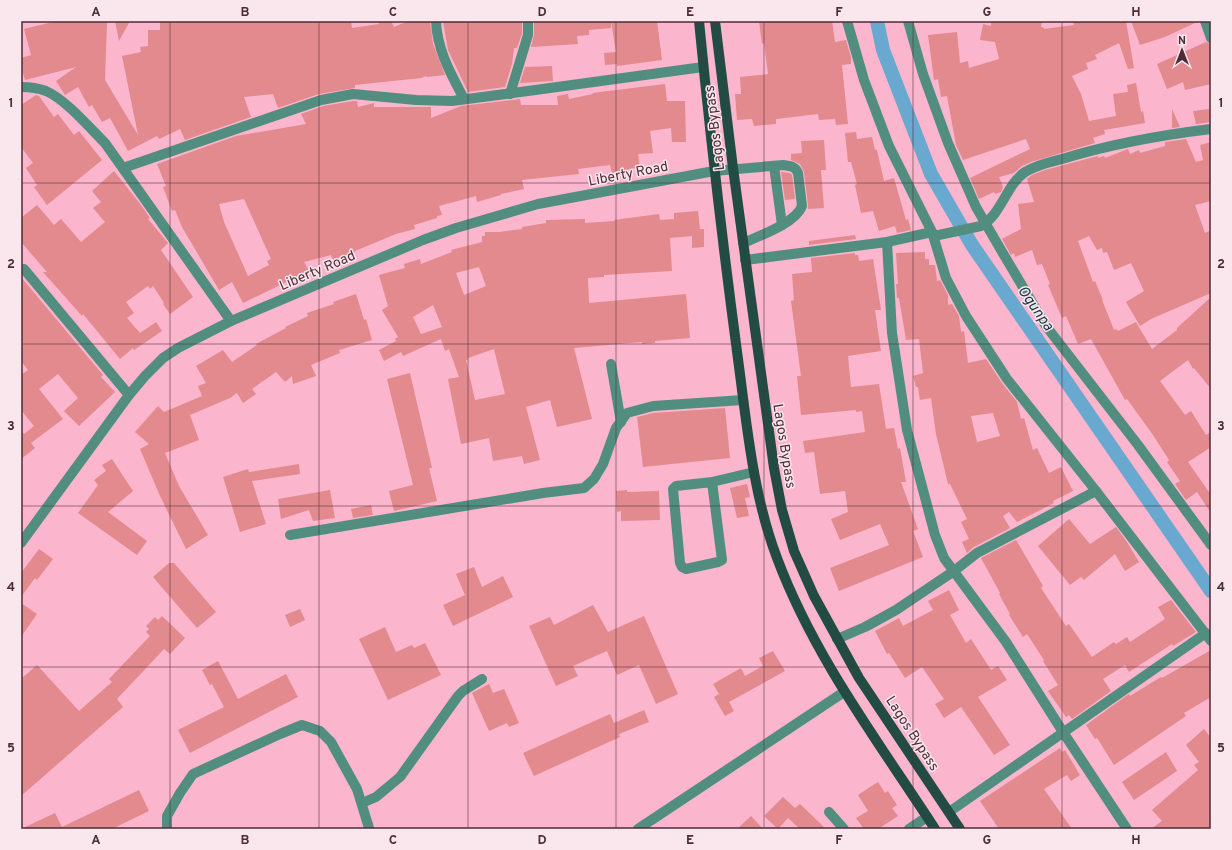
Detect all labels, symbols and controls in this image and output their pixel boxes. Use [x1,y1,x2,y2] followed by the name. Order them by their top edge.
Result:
[91,5,101,21] text: A
[241,5,250,21] text: B
[389,5,397,21] text: C
[537,5,547,21] text: D
[686,5,694,21] text: E
[835,5,843,21] text: F
[983,5,992,21] text: G
[1131,5,1141,21] text: H
[1162,30,1202,70] north arrow
[1178,34,1186,48] text: N
[702,84,729,171] street label: Lagos Bypass
[8,96,14,112] text: 1
[1218,96,1224,112] text: 1
[587,158,670,191] street label: Liberty Road
[277,248,358,295] street label: Liberty Road
[7,257,15,273] text: 2
[1217,257,1225,273] text: 2
[1012,283,1057,335] water label: Ogunpa
[768,403,799,490] street label: Lagos Bypass
[7,419,15,435] text: 3
[1217,419,1225,435] text: 3
[7,580,15,596] text: 4
[1217,580,1225,596] text: 4
[881,693,942,774] street label: Lagos Bypass
[7,741,15,757] text: 5
[1217,741,1225,757] text: 5
[91,833,101,849] text: A
[241,833,250,849] text: B
[389,833,397,849] text: C
[537,833,547,849] text: D
[686,833,694,849] text: E
[835,833,843,849] text: F
[983,833,992,849] text: G
[1131,833,1141,849] text: H

